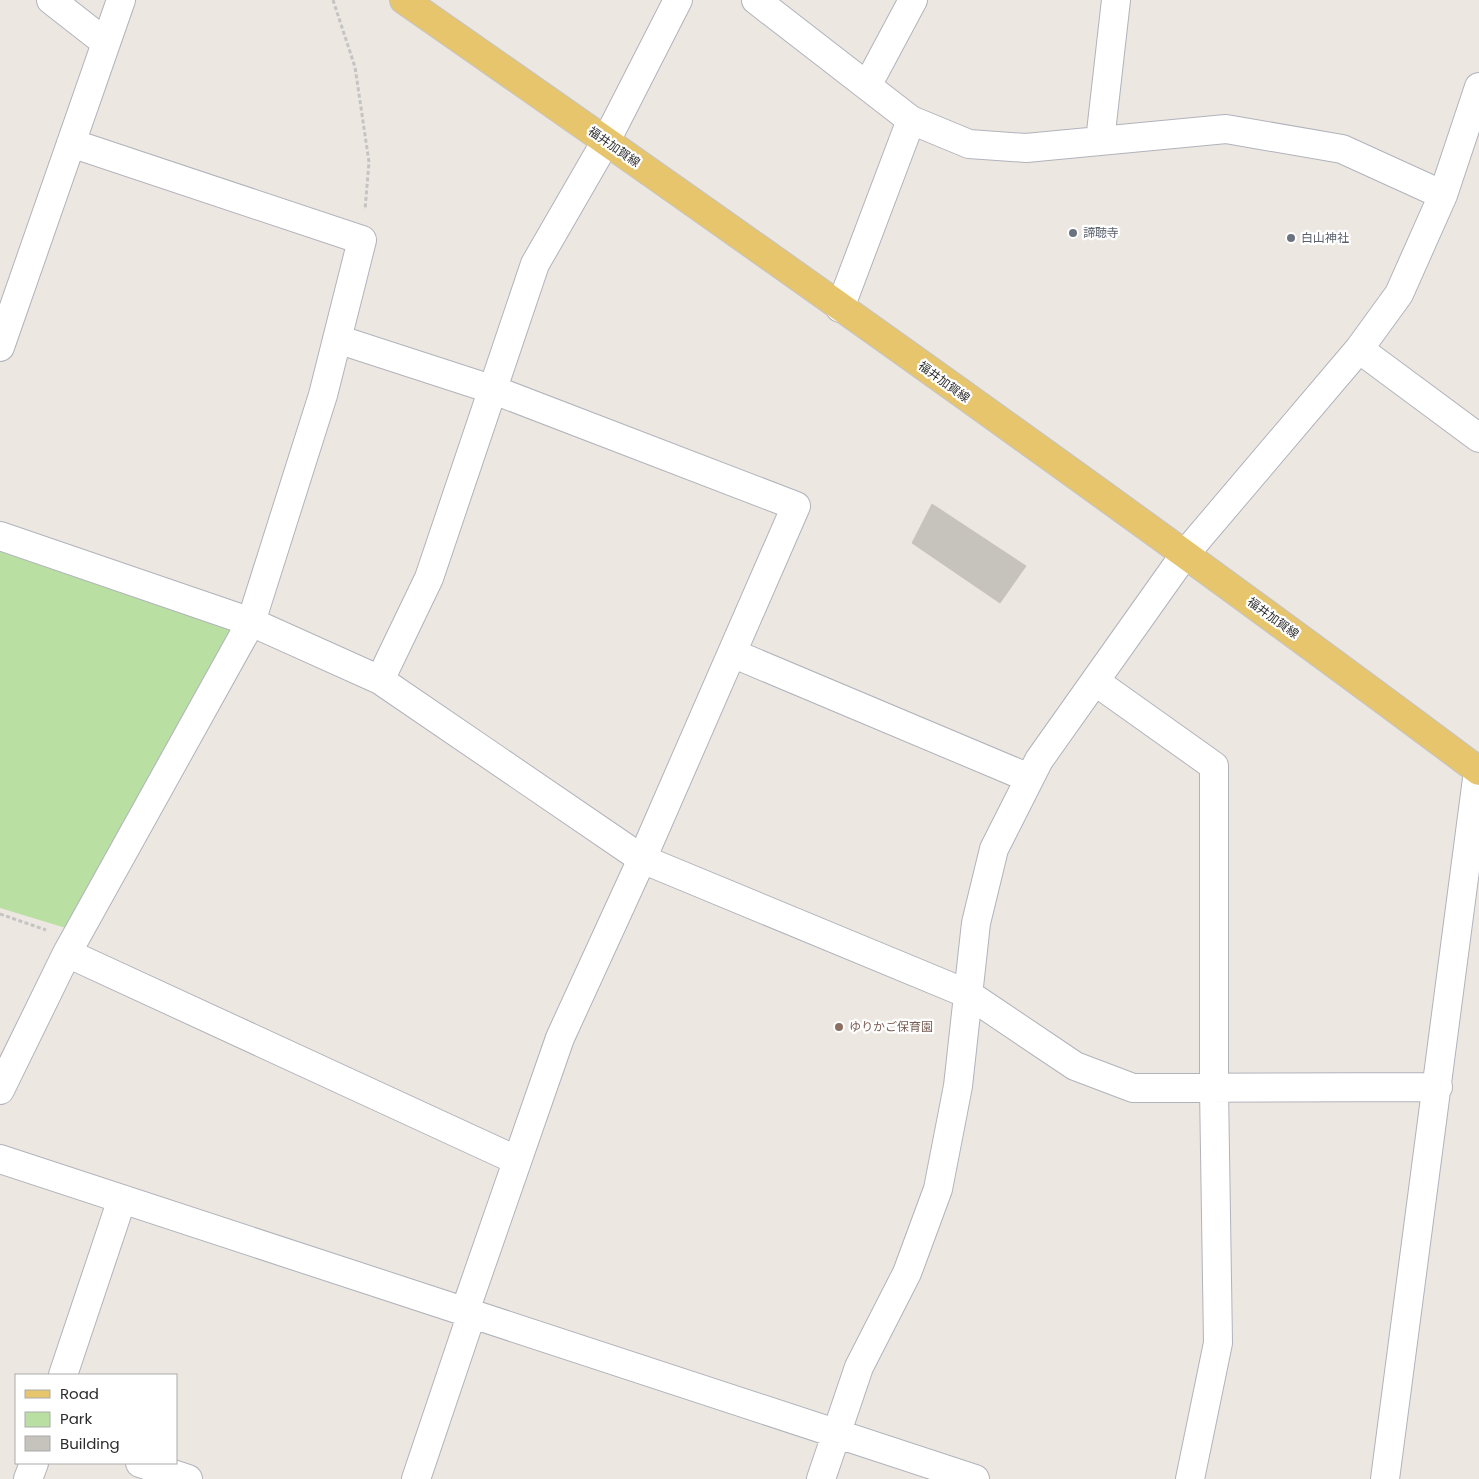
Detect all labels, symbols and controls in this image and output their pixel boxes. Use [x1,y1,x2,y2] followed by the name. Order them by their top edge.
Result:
[585,122,644,171] street label: 福井加賀線
[1083,224,1119,241] place label: 諦聴寺
[1067,227,1079,239] marker: 諦聴寺
[1301,229,1349,246] place label: 白山神社
[1285,232,1297,244] marker: 白山神社
[915,357,974,406] street label: 福井加賀線
[1244,593,1303,642] street label: 福井加賀線
[849,1018,933,1035] place label: ゆりかご保育園
[833,1021,845,1033] marker: ゆりかご保育園
[15,1374,178,1464] legend
[60,1383,99,1404] text: Road
[60,1408,92,1429] text: Park
[60,1433,120,1454] text: Building

